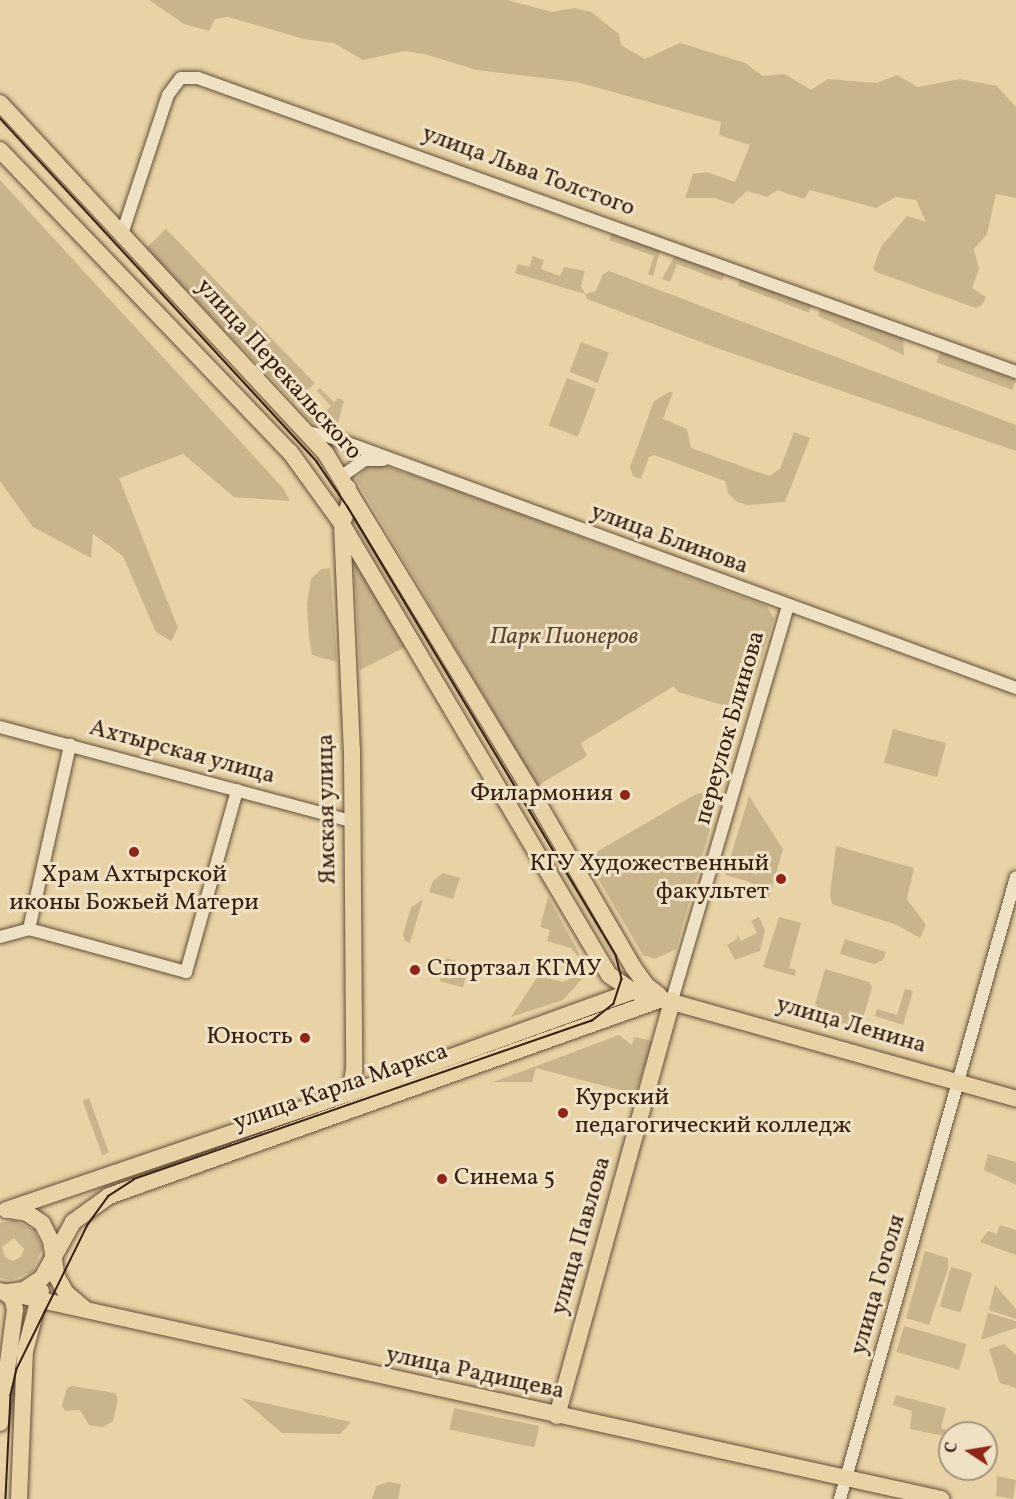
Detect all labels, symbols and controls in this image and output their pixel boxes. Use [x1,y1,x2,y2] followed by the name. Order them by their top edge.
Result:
[417,120,639,224] street label: улица Льва Толстого
[189,273,367,467] street label: улица Перекальского
[586,498,752,582] street label: улица Блинова
[490,624,638,652] park label: Парк Пионеров
[690,628,772,828] street label: переулок Блинова
[86,714,278,792] street label: Ахтырская улица
[312,733,344,885] street label: Ямская улица
[470,781,613,809] place label: Филармония
[618,788,632,802] marker: Филармония
[127,845,141,859] marker: Храм Ахтырской иконы Божьей Матери
[529,851,769,907] place label: КГУ Художественный факультет
[9,862,259,918] place label: Храм Ахтырской иконы Божьей Матери
[774,872,788,886] marker: КГУ Художественный факультет
[427,956,602,984] place label: Спортзал КГМУ
[408,963,422,977] marker: Спортзал КГМУ
[773,991,929,1061] street label: улица Ленина
[206,1024,293,1052] place label: Юность
[298,1031,312,1045] marker: Юность
[230,1038,452,1138] street label: улица Карла Маркса
[575,1085,851,1141] place label: Курский педагогический колледж
[556,1106,570,1120] marker: Курский педагогический колледж
[546,1153,618,1319] street label: улица Павлова
[454,1165,555,1193] place label: Синема 5
[435,1172,449,1186] marker: Синема 5
[845,1211,913,1359] street label: улица Гоголя
[383,1341,567,1407] street label: улица Радищева
[938,1421,998,1481] north arrow
[941,1440,964,1455] text: С

